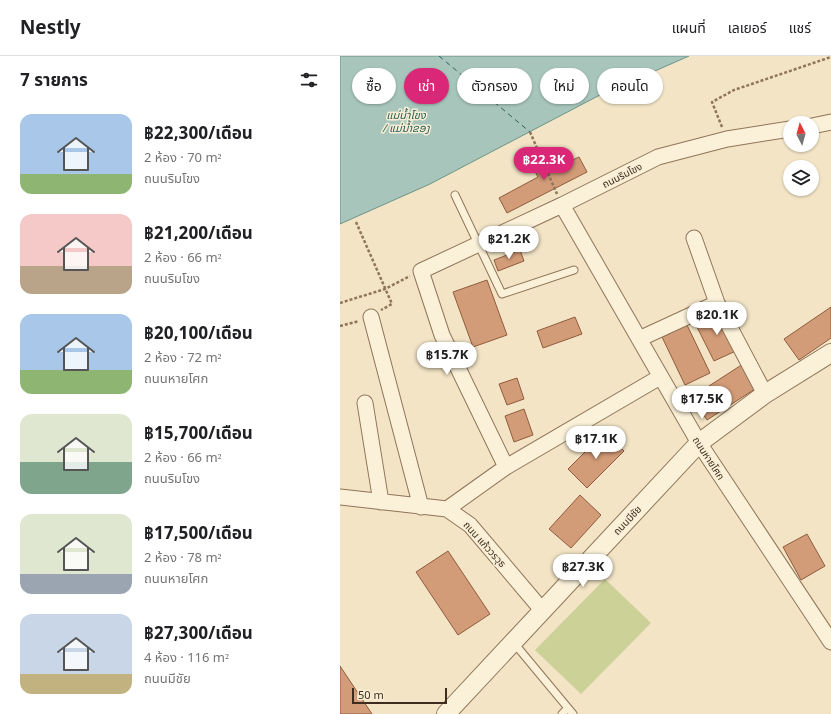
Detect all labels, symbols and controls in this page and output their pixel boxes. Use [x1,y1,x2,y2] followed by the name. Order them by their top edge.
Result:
[20,12,81,43] text: Nestly
[672,16,706,39] text: แผนที่
[728,16,767,39] text: เลเยอร์
[789,16,811,39] text: แชร์
[20,66,88,94] text: 7 รายการ
[352,68,396,104] chip: ซื้อ
[404,68,449,104] chip: เช่า
[457,68,532,104] chip: ตัวกรอง
[540,68,589,104] chip: ใหม่
[597,68,663,104] chip: คอนโด
[298,69,320,91] icon: filters
[382,106,431,137] water label: แม่น้ำโขง / ແມ່ນ້ຳຂອງ
[783,116,819,152] north arrow
[783,116,819,196] map controls
[144,119,253,147] text: ฿22,300/เดือน
[52,130,100,178] icon: home
[144,147,221,168] text: 2 ห้อง · 70 m²
[511,147,577,181] pin: ฿22.3K
[523,149,565,170] text: ฿22.3K
[599,158,645,193] street label: ถนนริมโขง
[783,160,819,196] button: layers
[144,168,200,189] text: ถนนริมโขง
[144,219,253,247] text: ฿21,200/เดือน
[476,226,542,260] pin: ฿21.2K
[488,228,530,249] text: ฿21.2K
[52,230,100,278] icon: home
[144,247,221,268] text: 2 ห้อง · 66 m²
[144,268,200,289] text: ถนนริมโขง
[684,302,750,336] pin: ฿20.1K
[696,304,738,325] text: ฿20.1K
[144,319,253,347] text: ฿20,100/เดือน
[52,330,100,378] icon: home
[414,342,480,376] pin: ฿15.7K
[426,344,468,365] text: ฿15.7K
[144,347,221,368] text: 2 ห้อง · 72 m²
[144,368,208,389] text: ถนนหายโศก
[669,386,735,420] pin: ฿17.5K
[681,388,723,409] text: ฿17.5K
[144,419,253,447] text: ฿15,700/เดือน
[563,426,629,460] pin: ฿17.1K
[575,428,617,449] text: ฿17.1K
[52,430,100,478] icon: home
[688,433,729,484] street label: ถนนหายโศก
[144,447,221,468] text: 2 ห้อง · 66 m²
[144,468,200,489] text: ถนนริมโขง
[609,501,646,539] street label: ถนนมีชัย
[459,517,510,571] street label: ถนน แก้ววรวุธ
[144,519,253,547] text: ฿17,500/เดือน
[52,530,100,578] icon: home
[144,547,221,568] text: 2 ห้อง · 78 m²
[550,554,616,588] pin: ฿27.3K
[562,556,604,577] text: ฿27.3K
[144,568,208,589] text: ถนนหายโศก
[144,619,253,647] text: ฿27,300/เดือน
[52,630,100,678] icon: home
[144,647,229,668] text: 4 ห้อง · 116 m²
[144,668,191,689] text: ถนนมีชัย
[352,686,447,705] scale bar
[358,686,384,704] text: 50 m

